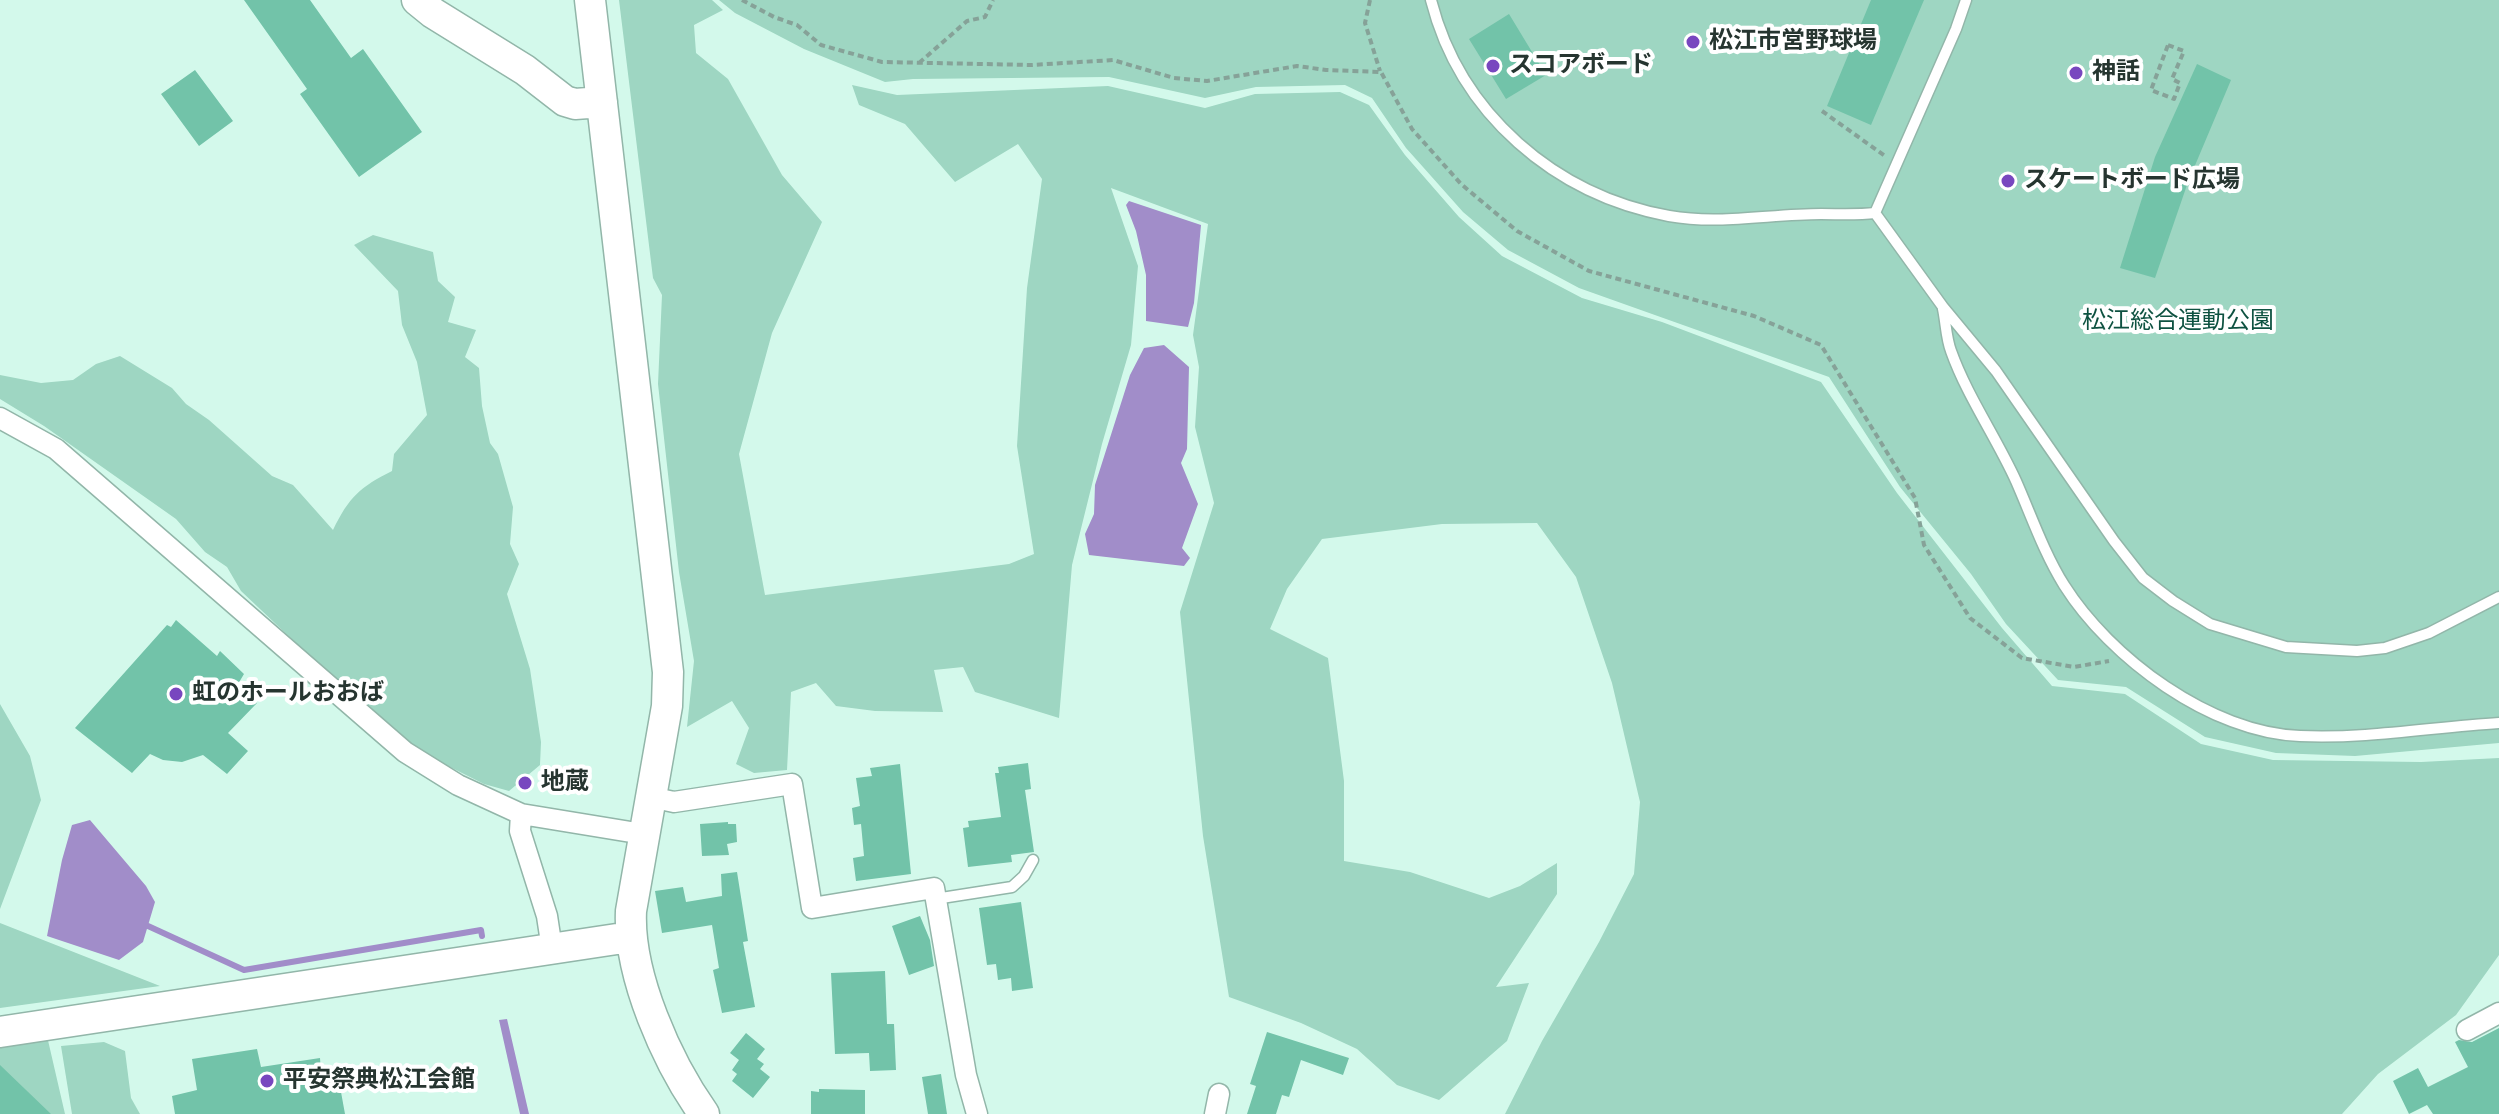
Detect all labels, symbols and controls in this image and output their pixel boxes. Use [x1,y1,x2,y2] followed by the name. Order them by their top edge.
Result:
[1709,28,1877,56] place label: 松江市営野球場
[1684,33,1702,51] marker: 松江市営野球場
[1509,52,1653,80] place label: スコアボード
[1484,57,1502,75] marker: スコアボード
[2092,59,2140,87] place label: 神話
[2067,64,2085,82] marker: 神話
[2024,167,2240,195] place label: スケートボード広場
[1999,172,2017,190] marker: スケートボード広場
[2082,308,2274,336] park label: 松江総合運動公園
[192,680,384,708] place label: 虹のホールおおば
[167,685,185,703] marker: 虹のホールおおば
[541,769,589,797] place label: 地蔵
[516,774,534,792] marker: 地蔵
[283,1067,475,1095] place label: 平安祭典松江会館
[258,1072,276,1090] marker: 平安祭典松江会館

